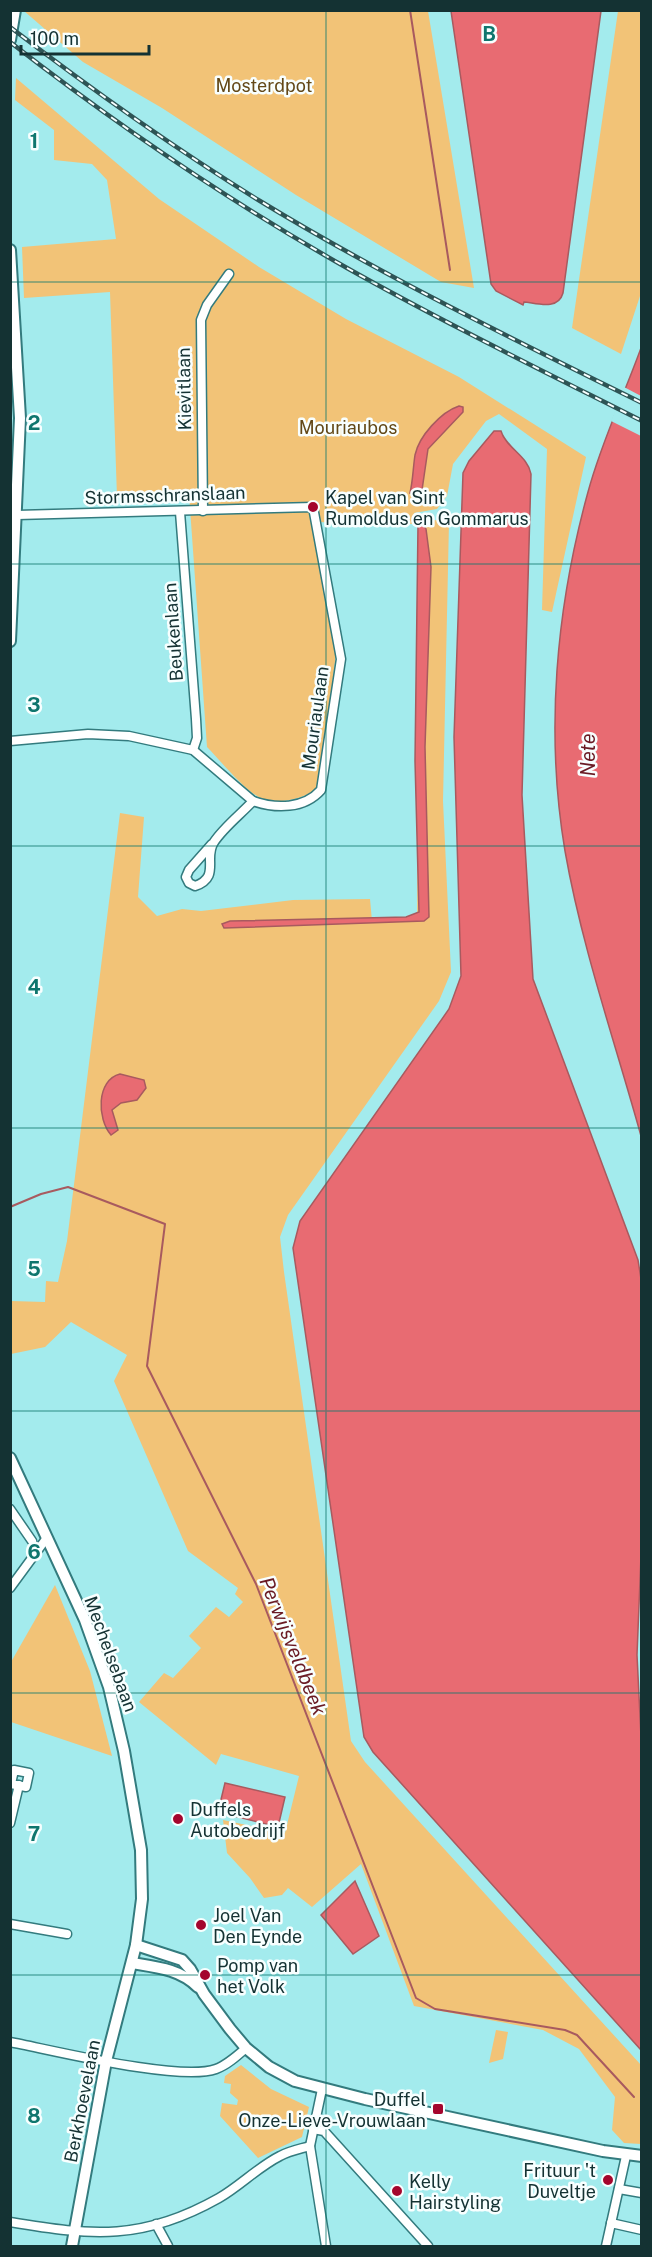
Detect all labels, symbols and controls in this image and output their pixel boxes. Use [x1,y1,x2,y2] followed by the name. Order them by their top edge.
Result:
[21,18,148,56] scale bar
[482,22,496,46] text: B
[30,28,79,49] text: 100 m
[215,75,313,96] park label: Mosterdpot
[30,129,38,153] text: 1
[173,347,195,431] street label: Kievitlaan
[28,411,40,435] text: 2
[299,417,397,438] park label: Mouriaubos
[84,482,246,508] street label: Stormsschranslaan
[325,487,529,529] place label: Kapel van Sint Rumoldus en Gommarus
[306,500,320,514] marker: Kapel van Sint Rumoldus en Gommarus
[159,582,187,682] street label: Beukenlaan
[297,665,333,771] street label: Mouriaulaan
[27,693,41,717] text: 3
[576,733,600,777] water label: Nete
[27,975,41,999] text: 4
[27,1257,41,1281] text: 5
[27,1540,41,1564] text: 6
[254,1573,332,1719] water label: Perwijsveldbeek
[80,1593,142,1715] street label: Mechelsebaan
[190,1799,285,1841] place label: Duffels Autobedrijf
[171,1812,185,1826] marker: Duffels Autobedrijf
[28,1822,40,1846] text: 7
[213,1905,302,1947] place label: Joel Van Den Eynde
[194,1918,208,1932] marker: Joel Van Den Eynde
[217,1955,298,1997] place label: Pomp van het Volk
[198,1968,212,1982] marker: Pomp van het Volk
[60,2038,104,2164] street label: Berkhoevelaan
[238,2089,426,2131] place label: Duffel Onze-Lieve-Vrouwlaan
[431,2102,445,2116] marker: Duffel Onze-Lieve-Vrouwlaan
[27,2104,41,2128] text: 8
[523,2160,596,2202] place label: Frituur 't Duveltje
[409,2171,501,2213] place label: Kelly Hairstyling
[601,2173,615,2187] marker: Frituur 't Duveltje
[390,2184,404,2198] marker: Kelly Hairstyling

